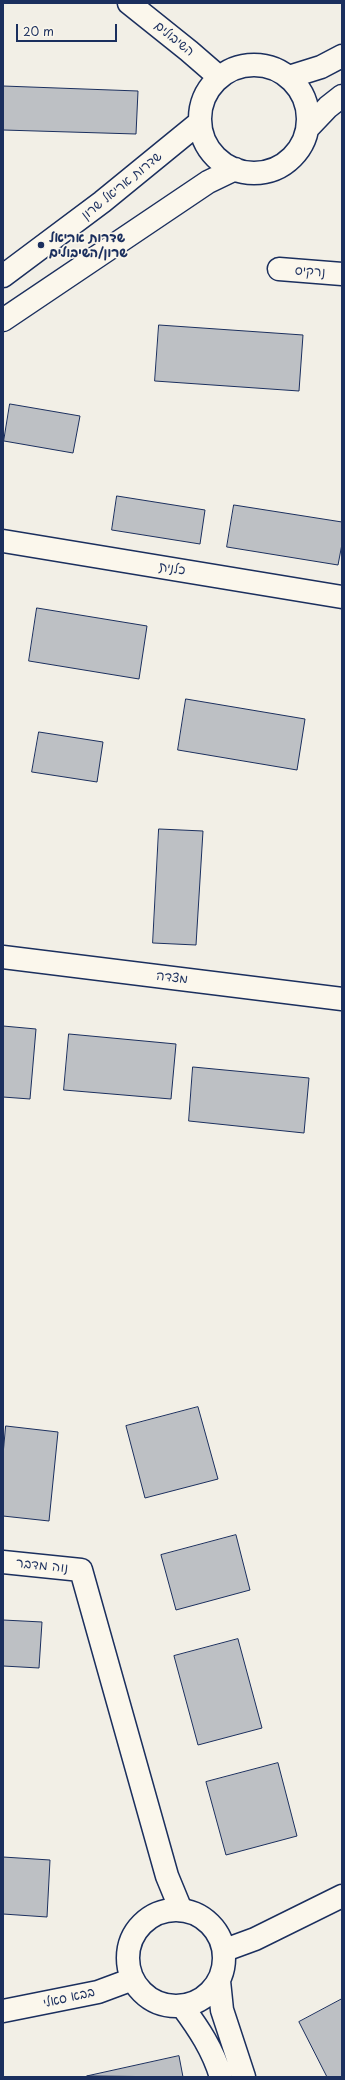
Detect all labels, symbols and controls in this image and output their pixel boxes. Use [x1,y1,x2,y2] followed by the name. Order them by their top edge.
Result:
[18,16,119,42] scale bar
[151,18,197,60] street label: השיבולים
[23,22,54,40] text: 20 m
[79,149,165,223] street label: שדרות אריאל שרון
[49,230,128,261] place label: שדרות אריאל שרון/השיבולים
[36,240,46,250] marker: שדרות אריאל שרון/השיבולים
[294,263,326,281] street label: נרקיס
[158,559,186,579] street label: כלנית
[155,968,189,988] street label: מצדה
[15,1556,69,1576] street label: נוה מדבר
[42,1984,96,2012] street label: בבא סאלי

